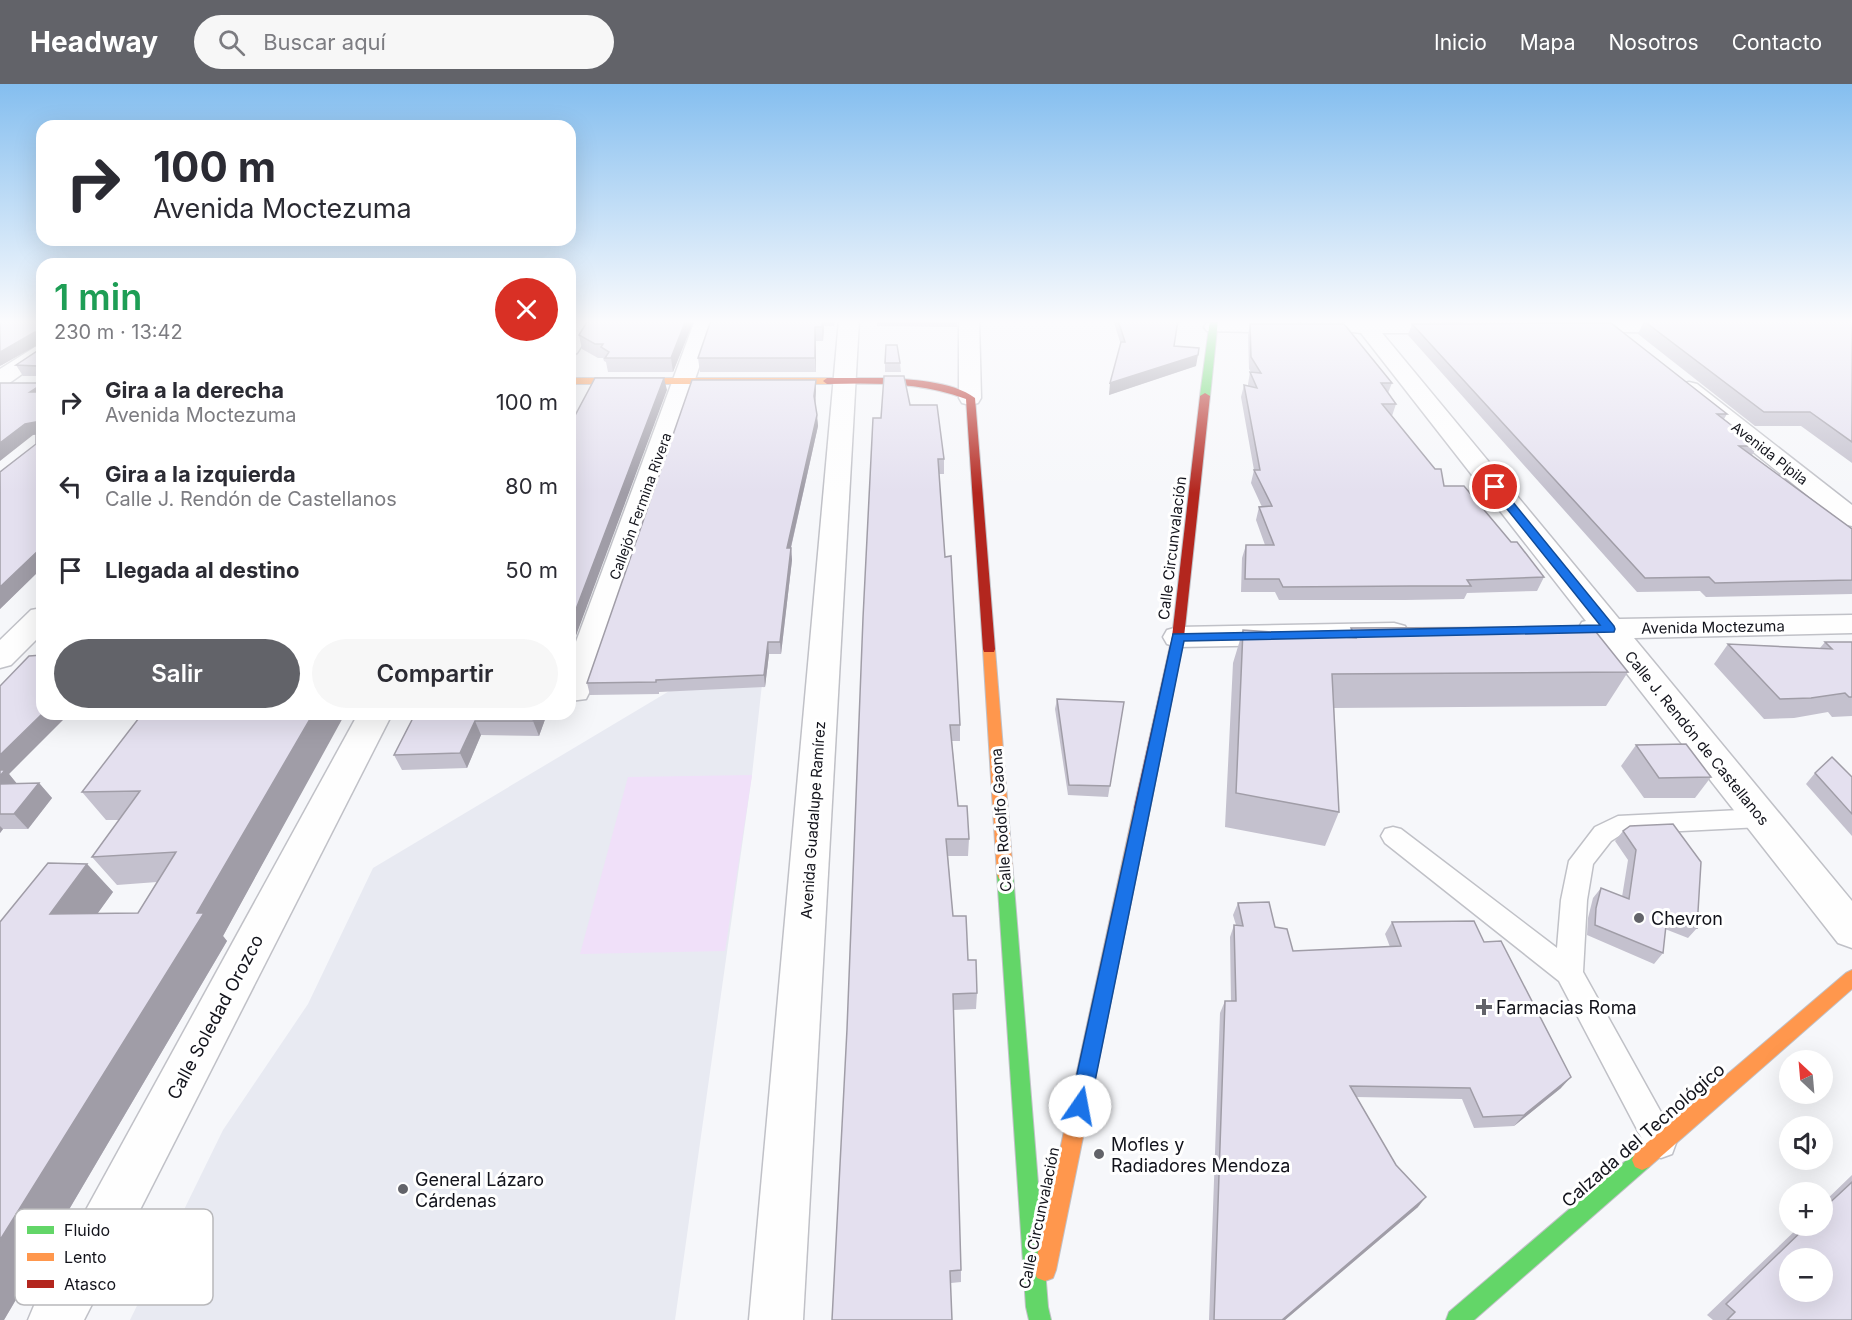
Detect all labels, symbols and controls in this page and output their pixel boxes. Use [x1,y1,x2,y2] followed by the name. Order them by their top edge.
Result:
[194,15,614,69] search box
[30,25,158,59] text: Headway
[215,26,248,59] icon: search
[263,29,386,55] text: Buscar aquí
[1434,30,1487,55] text: Inicio
[1520,30,1575,55] text: Mapa
[1608,30,1699,55] text: Nosotros
[1732,30,1822,55] text: Contacto
[153,141,276,192] text: 100 m
[54,144,132,222] icon: right
[153,192,412,225] text: Avenida Moctezuma
[54,275,142,319] text: 1 min
[495,278,558,341] button: close
[54,320,183,344] text: 230 m · 13:42
[105,377,284,403] text: Gira a la derecha
[54,386,87,419] icon: right
[496,389,558,415] text: 100 m
[105,403,297,427] text: Avenida Moctezuma
[1728,418,1812,488] street label: Avenida Pípila
[605,430,675,582] street label: Callejón Fermina Rivera
[105,461,296,487] text: Gira a la izquierda
[1469,461,1520,512] pin
[54,470,87,503] icon: left
[1478,470,1511,503] icon: arrive
[505,473,558,499] text: 80 m
[1154,475,1190,621] street label: Calle Circunvalación
[105,487,397,511] text: Calle J. Rendón de Castellanos
[54,554,87,587] icon: arrive
[105,557,299,583] text: Llegada al destino
[505,557,558,583] text: 50 m
[1641,616,1785,638] street label: Avenida Moctezuma
[54,639,300,708] button: Salir
[312,639,558,708] button: Compartir
[1621,647,1773,829] street label: Calle J. Rendón de Castellanos
[797,720,829,920] street label: Avenida Guadalupe Ramírez
[986,747,1016,893] street label: Calle Rodolfo Gaona
[1651,908,1723,929] place label: Chevron
[1632,911,1646,925] marker: Chevron
[163,931,267,1103] street label: Calle Soledad Orozco
[1496,997,1637,1018] place label: Farmacias Roma
[1477,1000,1491,1014] marker: Farmacias Roma
[1779,1050,1833,1104] north arrow
[1779,1050,1833,1302] map controls
[1557,1059,1729,1211] street label: Calzada del Tecnológico
[1048,1074,1112,1138] position arrow
[1779,1116,1833,1170] button: sound
[1111,1134,1290,1176] place label: Mofles y Radiadores Mendoza
[1015,1145,1063,1291] street label: Calle Circunvalación
[1092,1147,1106,1161] marker: Mofles y Radiadores Mendoza
[415,1169,544,1211] place label: General Lázaro Cárdenas
[396,1182,410,1196] marker: General Lázaro Cárdenas
[1779,1182,1833,1236] button: +
[15,1209,213,1305] legend
[64,1220,110,1240] text: Fluido
[64,1247,107,1267] text: Lento
[1779,1248,1833,1302] button: −
[64,1274,116,1294] text: Atasco

